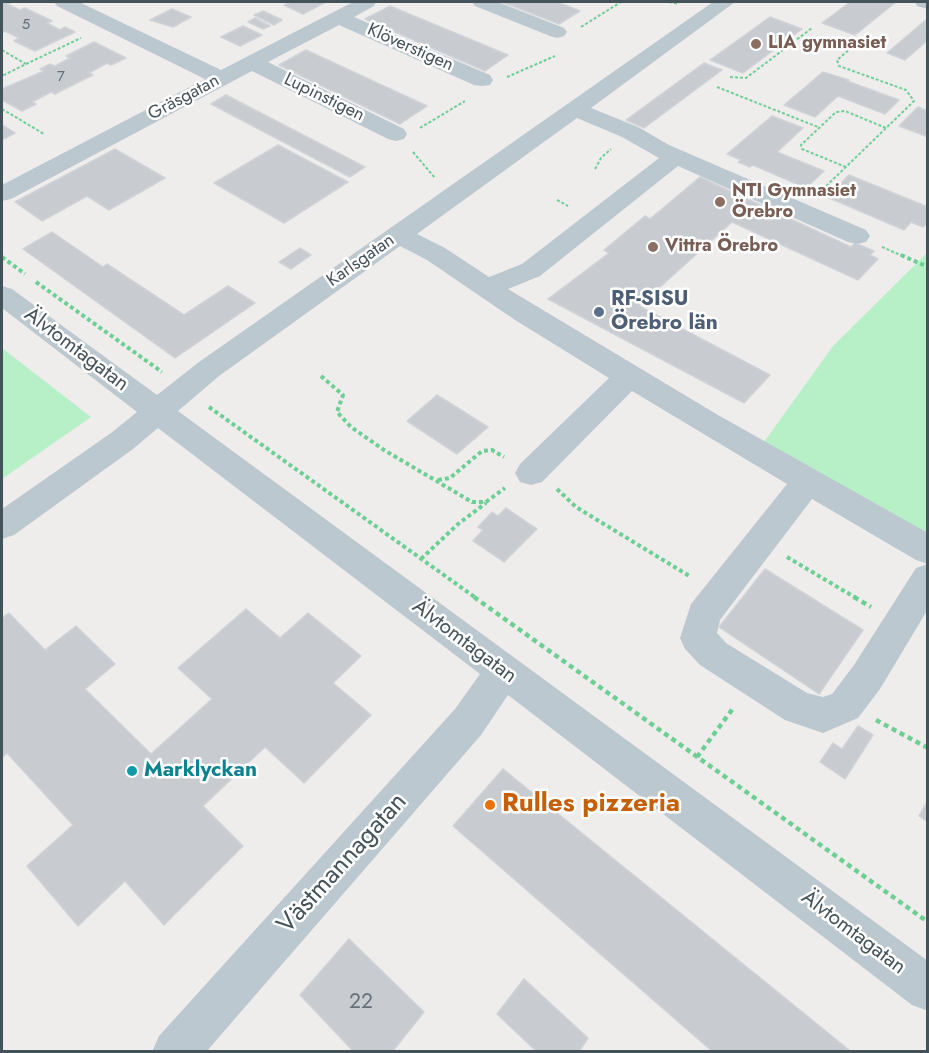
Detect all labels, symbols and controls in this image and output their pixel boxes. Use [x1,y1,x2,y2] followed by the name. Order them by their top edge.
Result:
[22,16,30,34] house number: 5
[363,19,457,77] street label: Klöverstigen
[768,33,886,55] place label: LIA gymnasiet
[749,37,763,51] marker: LIA gymnasiet
[57,68,65,86] house number: 7
[280,69,368,127] street label: Lupinstigen
[145,70,223,126] street label: Gräsgatan
[732,181,856,224] place label: NTI Gymnasiet Örebro
[713,195,727,209] marker: NTI Gymnasiet Örebro
[323,230,399,292] street label: Karlsgatan
[665,236,778,258] place label: Vittra Örebro
[646,240,660,254] marker: Vittra Örebro
[611,287,718,337] place label: RF-SISU Örebro län
[19,303,133,397] street label: Älvtomtagatan
[592,305,606,319] marker: RF-SISU Örebro län
[407,595,521,689] street label: Älvtomtagatan
[144,758,257,784] place label: Marklyckan
[125,764,139,778] marker: Marklyckan
[272,787,414,941] street label: Västmannagatan
[502,789,680,821] place label: Rulles pizzeria
[483,798,497,812] marker: Rulles pizzeria
[796,886,910,980] street label: Älvtomtagatan
[349,990,373,1016] house number: 22

